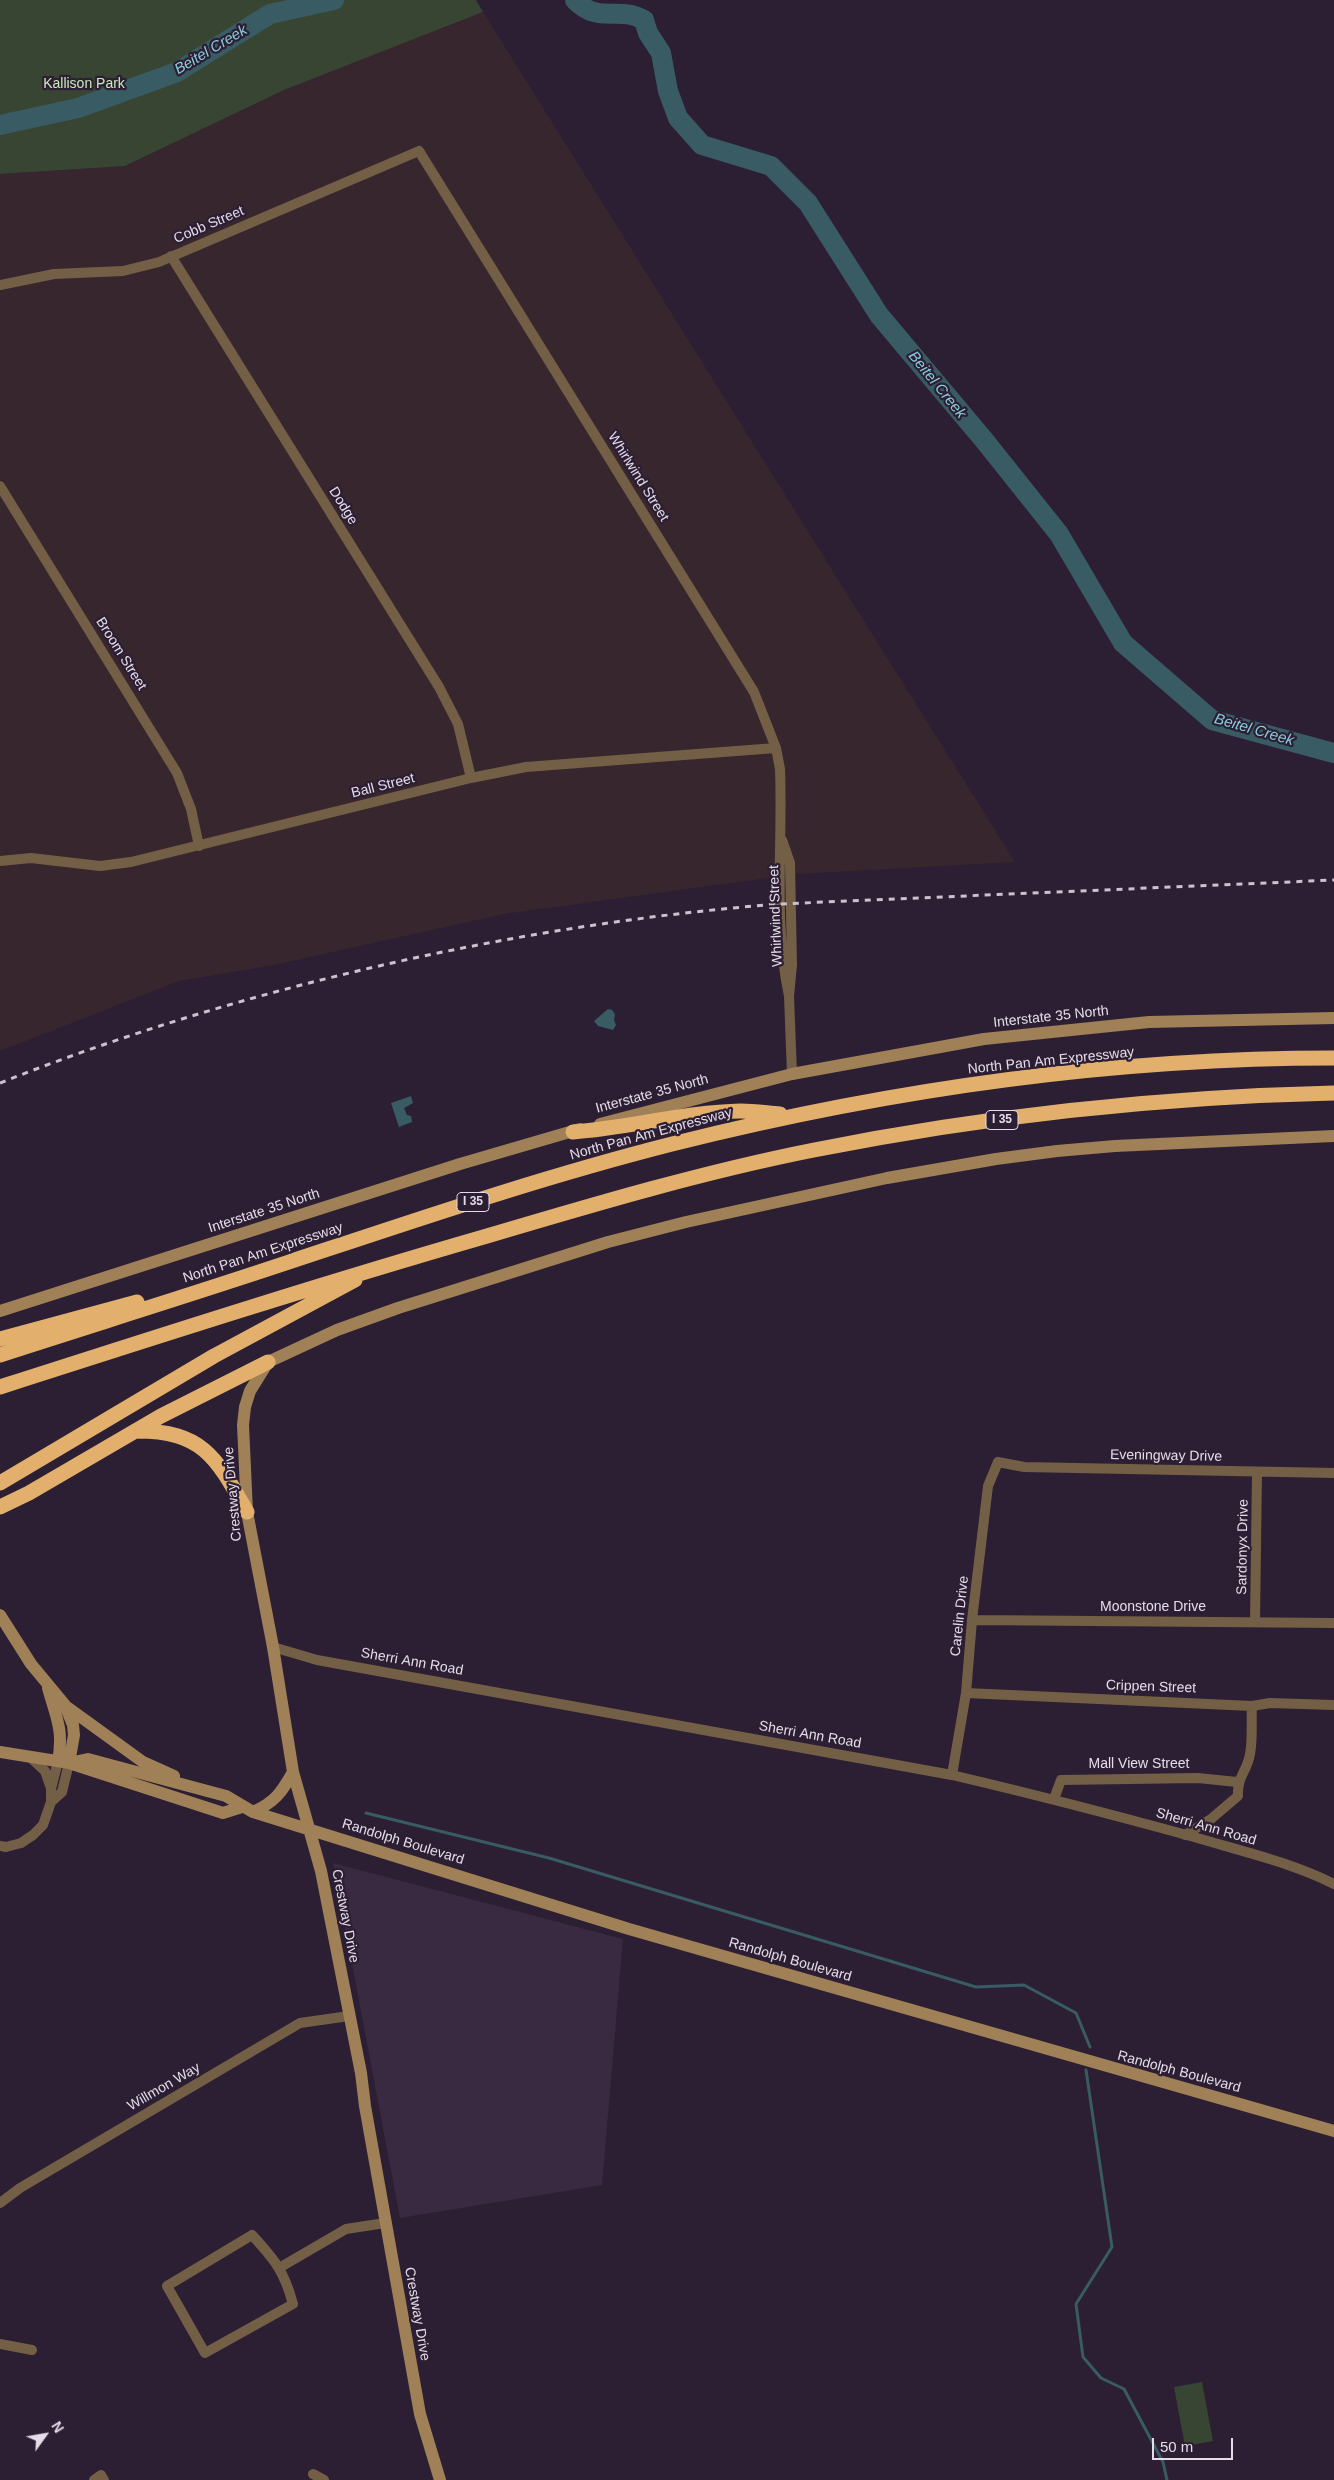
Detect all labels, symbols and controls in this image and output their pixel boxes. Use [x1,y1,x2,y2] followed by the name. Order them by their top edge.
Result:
[171,21,251,79] water label: Beitel Creek
[43,76,125,92] park label: Kallison Park
[171,203,247,247] street label: Cobb Street
[904,348,970,422] water label: Beitel Creek
[604,429,672,525] street label: Whirlwind Street
[325,484,361,528] street label: Dodge
[92,615,150,693] street label: Broom Street
[1212,710,1296,750] water label: Beitel Creek
[350,770,416,802] street label: Ball Street
[766,865,786,967] street label: Whirlwind Street
[992,1003,1110,1031] street label: Interstate 35 North
[967,1044,1135,1078] street label: North Pan Am Expressway
[594,1071,710,1117] street label: Interstate 35 North
[568,1104,734,1164] street label: North Pan Am Expressway
[986,1110,1018,1130] road number: I 35
[206,1185,322,1237] street label: Interstate 35 North
[457,1192,489,1212] road number: I 35
[181,1219,345,1287] street label: North Pan Am Expressway
[220,1446,246,1542] street label: Crestway Drive
[1110,1447,1222,1465] street label: Eveningway Drive
[1234,1499,1252,1595] street label: Sardonyx Drive
[947,1575,973,1657] street label: Carelin Drive
[1100,1599,1206,1615] street label: Moonstone Drive
[360,1645,464,1679] street label: Sherri Ann Road
[1106,1677,1196,1697] street label: Crippen Street
[758,1718,862,1752] street label: Sherri Ann Road
[1089,1756,1189,1772] street label: Mall View Street
[1154,1805,1258,1849] street label: Sherri Ann Road
[340,1815,466,1869] street label: Randolph Boulevard
[328,1868,362,1964] street label: Crestway Drive
[727,1934,853,1986] street label: Randolph Boulevard
[1116,2047,1242,2097] street label: Randolph Boulevard
[125,2059,203,2115] street label: Willmon Way
[400,2266,434,2362] street label: Crestway Drive
[20,2410,70,2460] north arrow
[48,2419,67,2436] text: N
[1154,2428,1235,2460] scale bar
[1160,2438,1193,2455] text: 50 m

